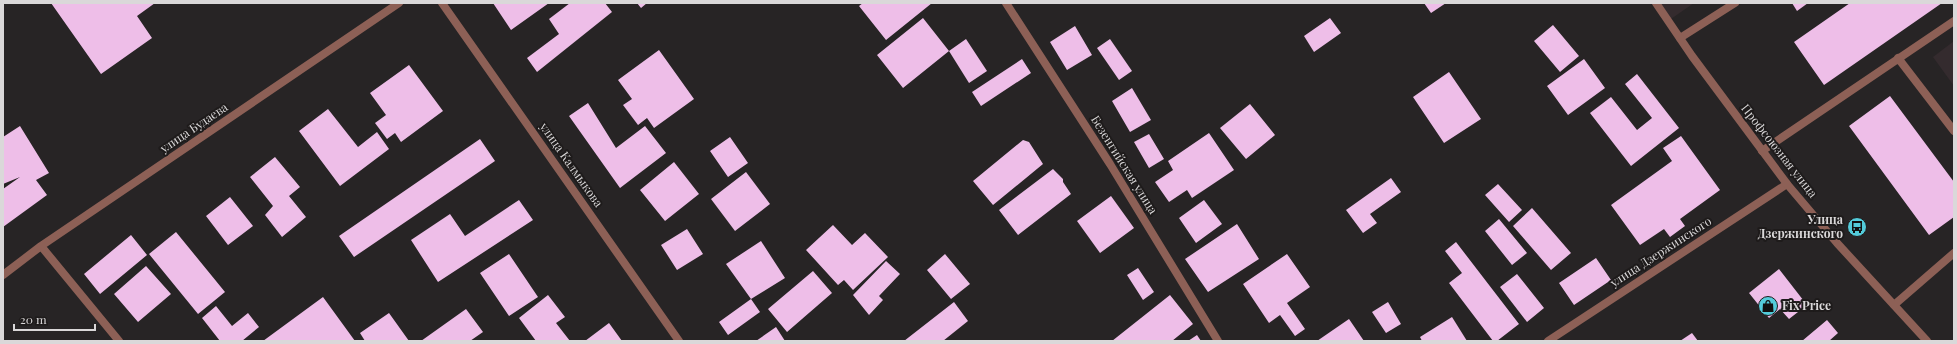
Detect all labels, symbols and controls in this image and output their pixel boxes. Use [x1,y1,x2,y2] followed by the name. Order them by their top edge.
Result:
[156,99,230,156] street label: улица Будаева
[1738,100,1821,200] street label: Профсоюзная улица
[1088,112,1162,217] street label: Безенгийская улица
[536,118,607,210] street label: улица Калмыкова
[1758,211,1844,241] place label: Улица Дзержинского
[1606,212,1714,290] street label: улица Дзержинского
[1846,216,1868,238] bus stop icon: Улица Дзержинского
[1757,295,1779,317] shop icon: Fix Price
[1782,297,1831,313] place label: Fix Price
[14,306,95,332] scale bar
[20,311,47,327] text: 20 m

